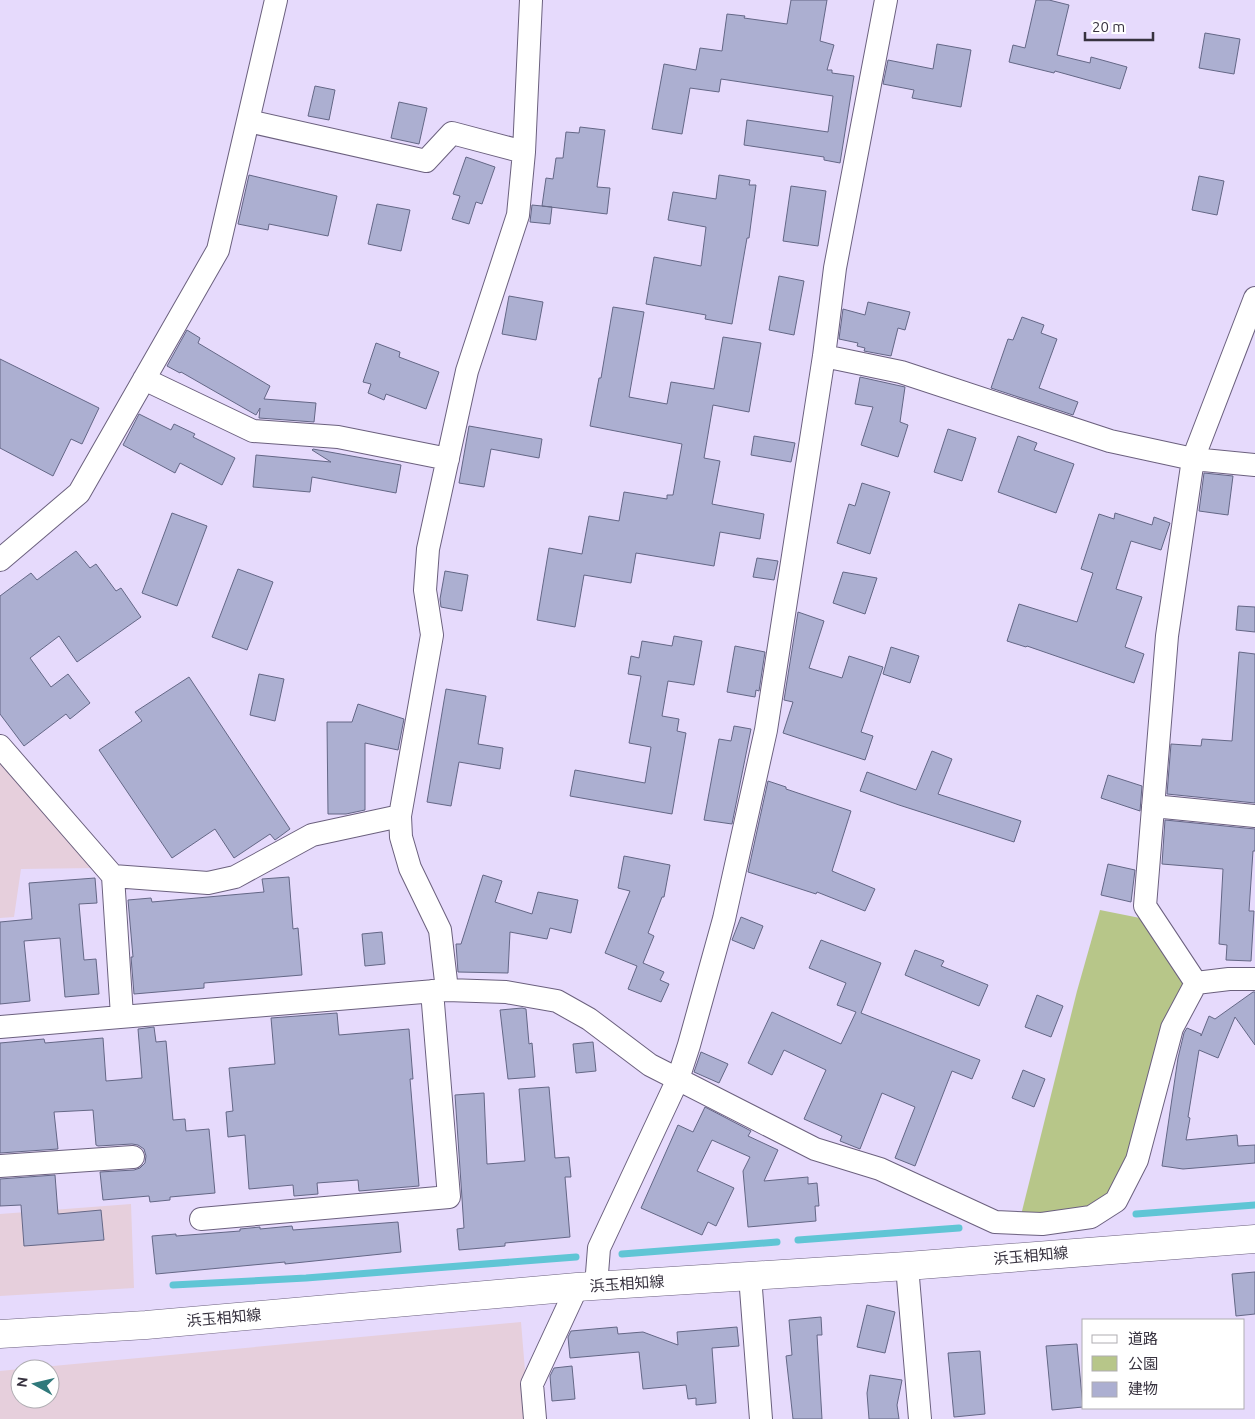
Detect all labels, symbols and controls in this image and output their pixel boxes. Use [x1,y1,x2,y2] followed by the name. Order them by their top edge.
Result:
[1085,10,1152,42] scale bar
[1092,18,1125,35] text: 20 m
[993,1244,1069,1267] street label: 浜玉相知線
[589,1272,665,1295] street label: 浜玉相知線
[186,1306,262,1329] street label: 浜玉相知線
[1082,1319,1245,1409] legend
[1128,1330,1158,1347] text: 道路
[1128,1355,1158,1372] text: 公園
[10,1359,60,1409] north arrow
[13,1376,31,1388] text: N
[1128,1380,1158,1397] text: 建物

